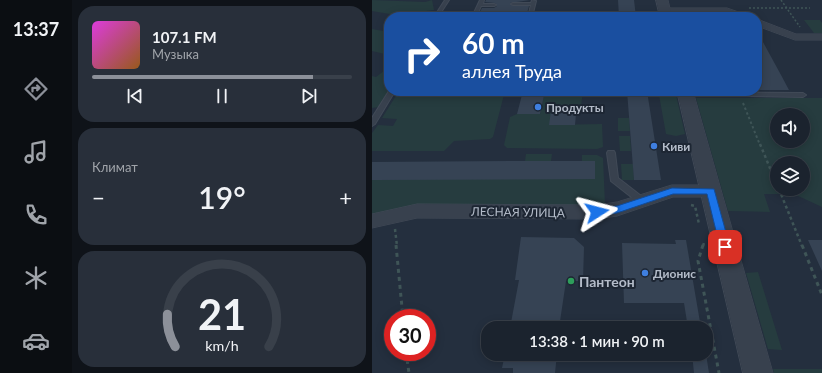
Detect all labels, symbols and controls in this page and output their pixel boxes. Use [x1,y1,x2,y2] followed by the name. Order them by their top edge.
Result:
[13,18,59,40] text: 13:37
[462,26,525,60] text: 60 m
[152,28,217,46] text: 107.1 FM
[396,28,448,80] icon: right
[152,46,199,62] text: Музыка
[462,60,562,82] text: аллея Труда
[22,75,50,103] icon: directions
[124,85,146,107] icon: previous
[211,85,233,107] icon: pause
[298,85,320,107] icon: next
[546,100,604,115] place label: Продукты
[533,102,543,112] marker: Продукты
[770,108,810,196] map controls
[770,108,810,148] button: sound
[22,138,50,166] icon: music
[662,139,690,154] place label: Киви
[649,141,659,151] marker: Киви
[770,156,810,196] button: layers
[92,159,138,175] text: Климат
[198,179,246,215] text: 19°
[92,184,105,211] text: −
[339,184,352,211] text: +
[576,191,618,233] position arrow
[22,201,50,229] icon: phone
[470,204,566,220] street label: ЛЕСНАЯ УЛИЦА
[708,230,742,264] pin
[714,236,736,258] icon: arrive
[22,264,50,292] icon: climate
[653,266,696,281] place label: Дионис
[640,268,650,278] marker: Дионис
[579,273,635,290] place label: Пантеон
[566,276,576,286] marker: Пантеон
[198,289,246,339] text: 21
[384,309,436,361] speed limit sign: 30
[22,327,50,355] icon: car
[529,332,665,350] text: 13:38 · 1 мин · 90 m
[205,336,239,353] text: km/h

